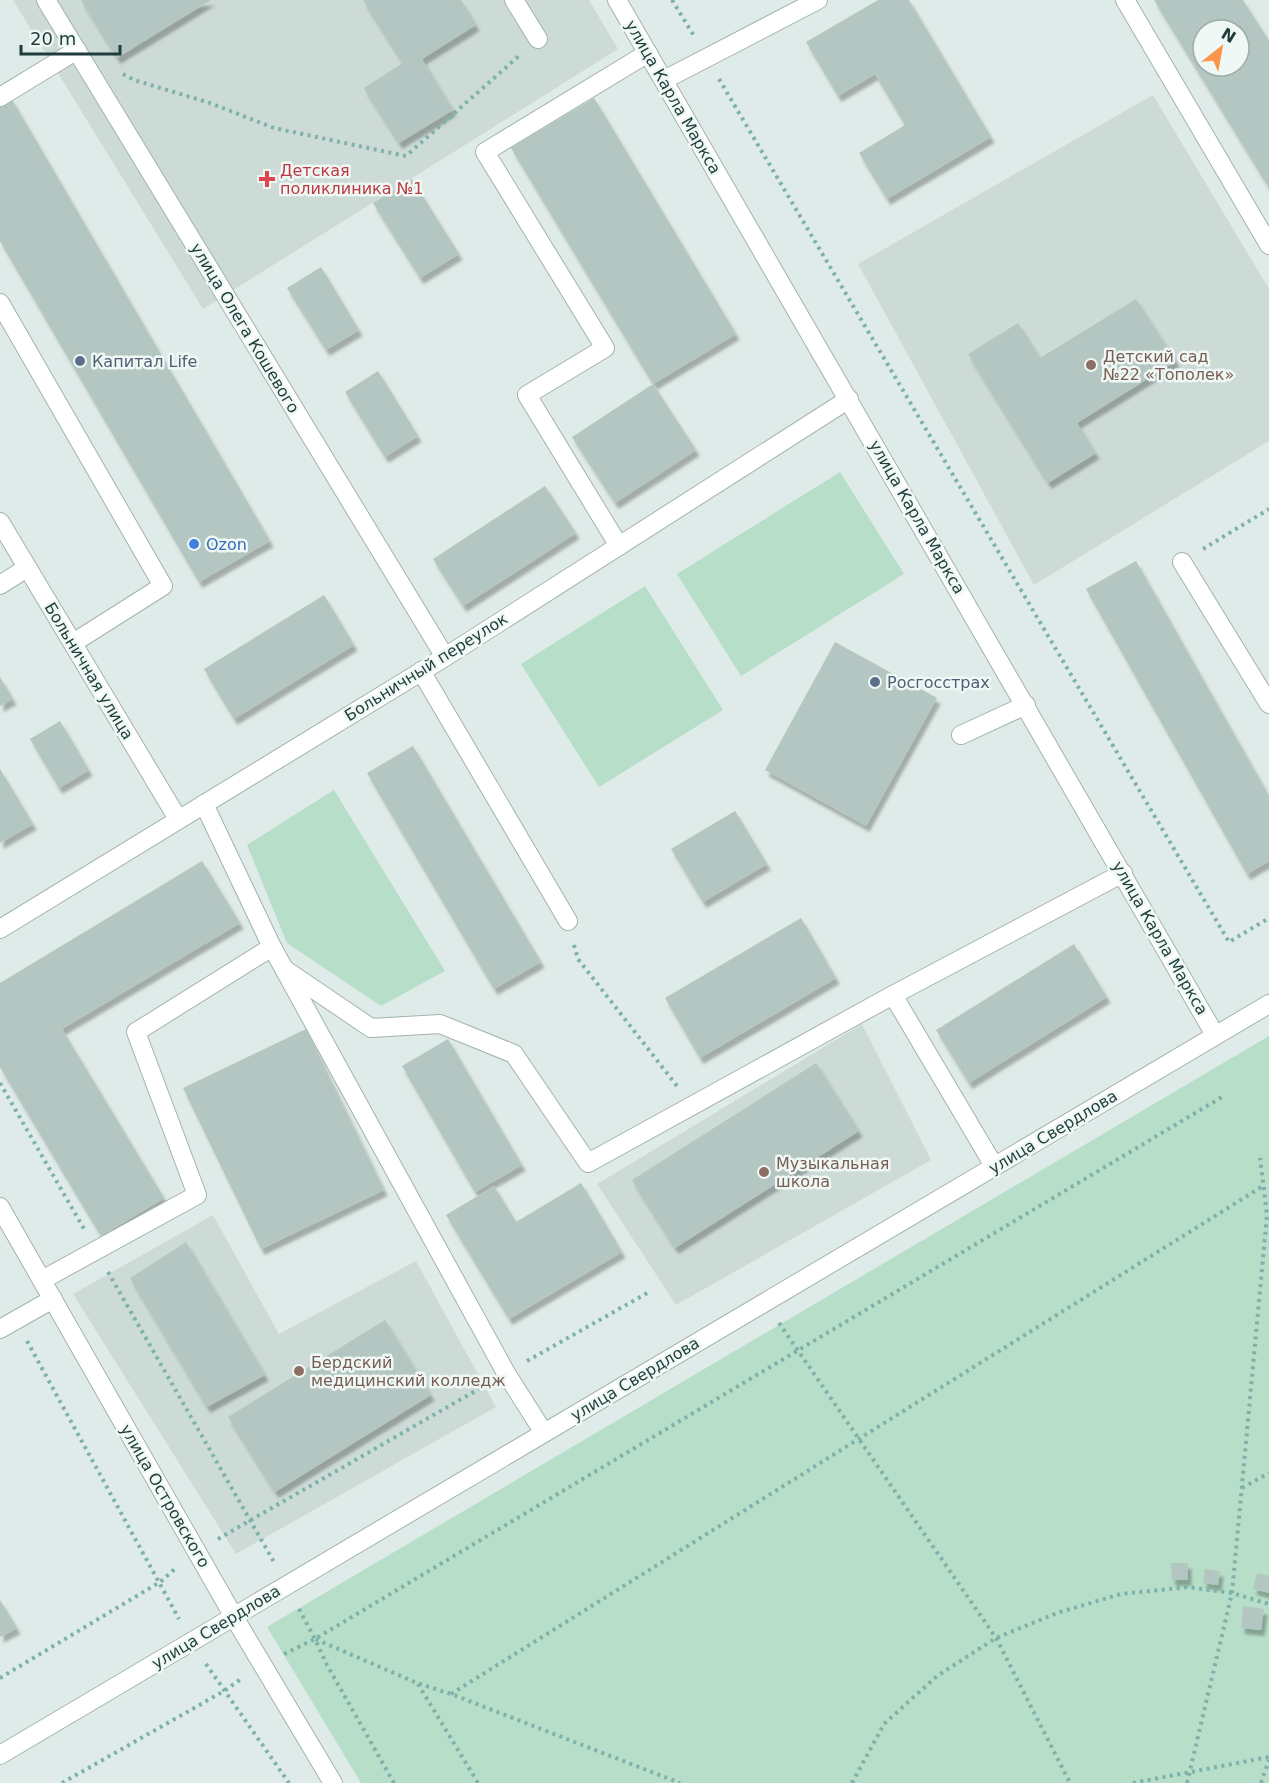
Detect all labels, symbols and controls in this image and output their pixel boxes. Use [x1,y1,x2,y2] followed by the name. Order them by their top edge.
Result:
[621,17,725,177] street label: улица Карла Маркса
[21,18,120,56] scale bar
[1191,18,1251,78] north arrow
[1218,24,1239,47] text: N
[30,28,76,49] text: 20 m
[280,161,423,198] place label: Детская поликлиника №1
[258,170,276,188] marker: Детская поликлиника №1
[187,240,303,416] street label: улица Олега Кошевого
[1103,347,1234,384] place label: Детский сад №22 «Тополек»
[92,352,197,371] place label: Капитал Life
[73,354,87,368] marker: Капитал Life
[1084,358,1098,372] marker: Детский сад №22 «Тополек»
[865,437,969,597] street label: улица Карла Маркса
[206,535,247,554] place label: Ozon
[187,537,201,551] marker: Ozon
[41,599,137,743] street label: Больничная улица
[341,609,511,725] street label: Больничный переулок
[887,673,990,692] place label: Росгосстрах
[868,675,882,689] marker: Росгосстрах
[1108,858,1212,1018] street label: улица Карла Маркса
[985,1086,1121,1178] street label: улица Свердлова
[776,1154,889,1191] place label: Музыкальная школа
[757,1165,771,1179] marker: Музыкальная школа
[567,1333,703,1425] street label: улица Свердлова
[311,1353,506,1390] place label: Бердский медицинский колледж
[292,1364,306,1378] marker: Бердский медицинский колледж
[116,1421,214,1571] street label: улица Островского
[148,1581,284,1673] street label: улица Свердлова

